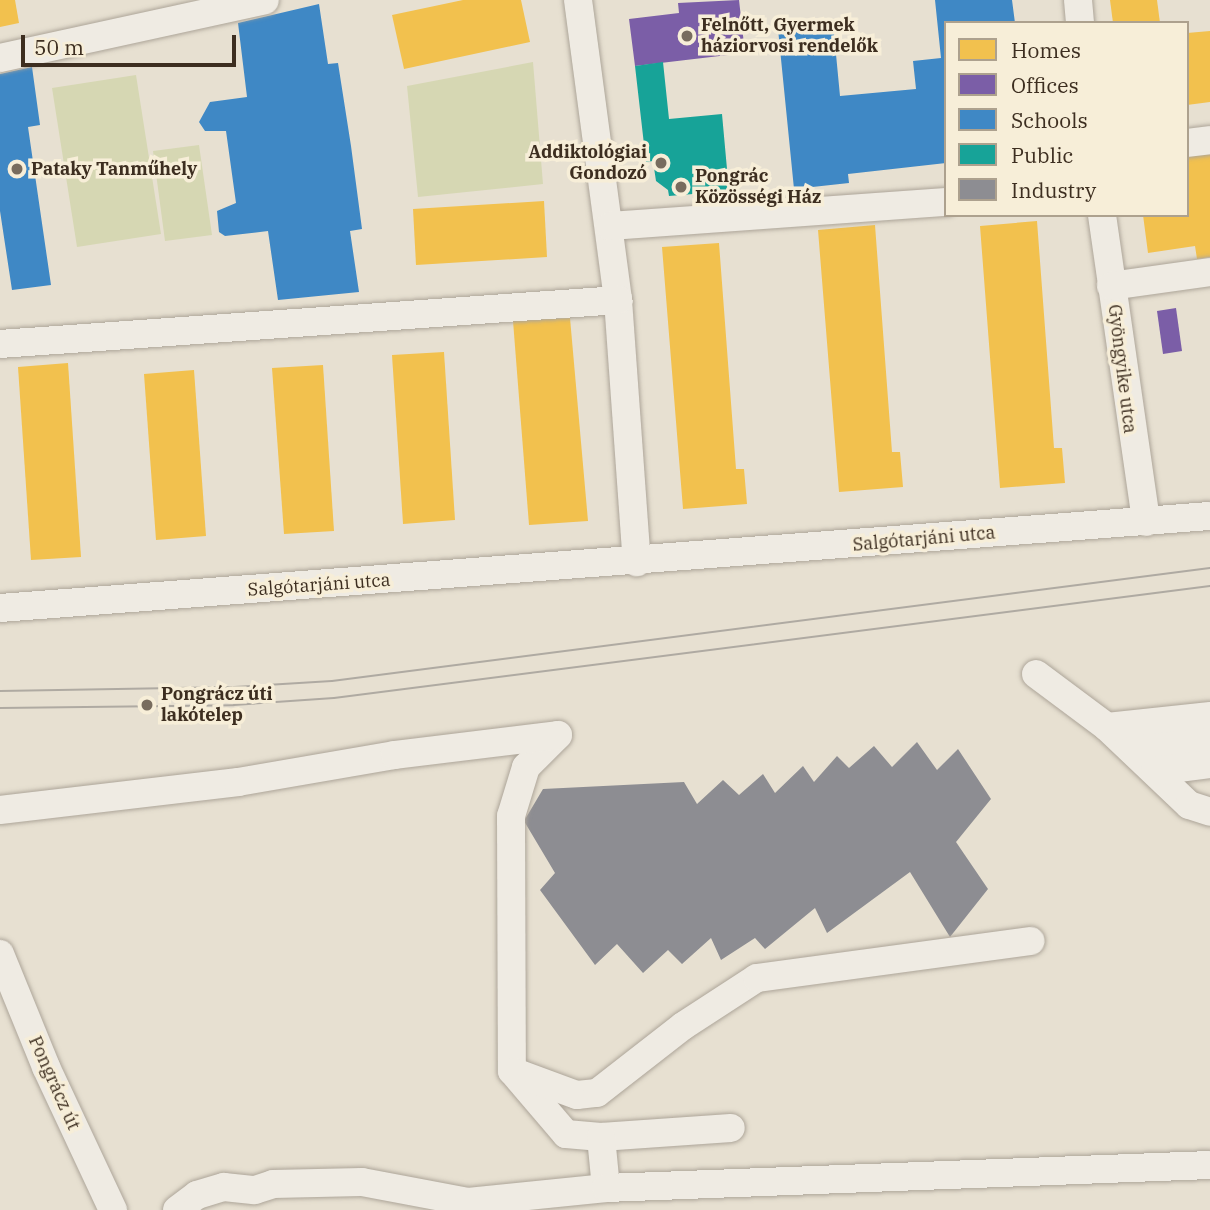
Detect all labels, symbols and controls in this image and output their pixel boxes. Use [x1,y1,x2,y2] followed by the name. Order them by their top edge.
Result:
[701,15,878,58] place label: Felnőtt, Gyermek háziorvosi rendelők
[24,21,240,65] scale bar
[944,21,1189,217] legend
[679,28,695,44] marker: Felnőtt, Gyermek háziorvosi rendelők
[34,33,84,61] text: 50 m
[1011,36,1081,64] text: Homes
[1011,71,1079,99] text: Offices
[1011,106,1088,134] text: Schools
[1011,141,1073,169] text: Public
[529,142,647,184] place label: Addiktológiai Gondozó
[653,155,669,171] marker: Addiktológiai Gondozó
[31,158,197,180] place label: Pataky Tanműhely
[9,161,25,177] marker: Pataky Tanműhely
[695,166,821,208] place label: Pongrác Közösségi Ház
[1011,176,1096,204] text: Industry
[673,179,689,195] marker: Pongrác Közösségi Ház
[1103,303,1141,435] street label: Gyöngyike utca
[852,522,996,556] street label: Salgótarjáni utca
[247,569,391,601] street label: Salgótarjáni utca
[161,684,272,726] place label: Pongrácz úti lakótelep
[139,697,155,713] marker: Pongrácz úti lakótelep
[24,1033,84,1133] street label: Pongrácz út

